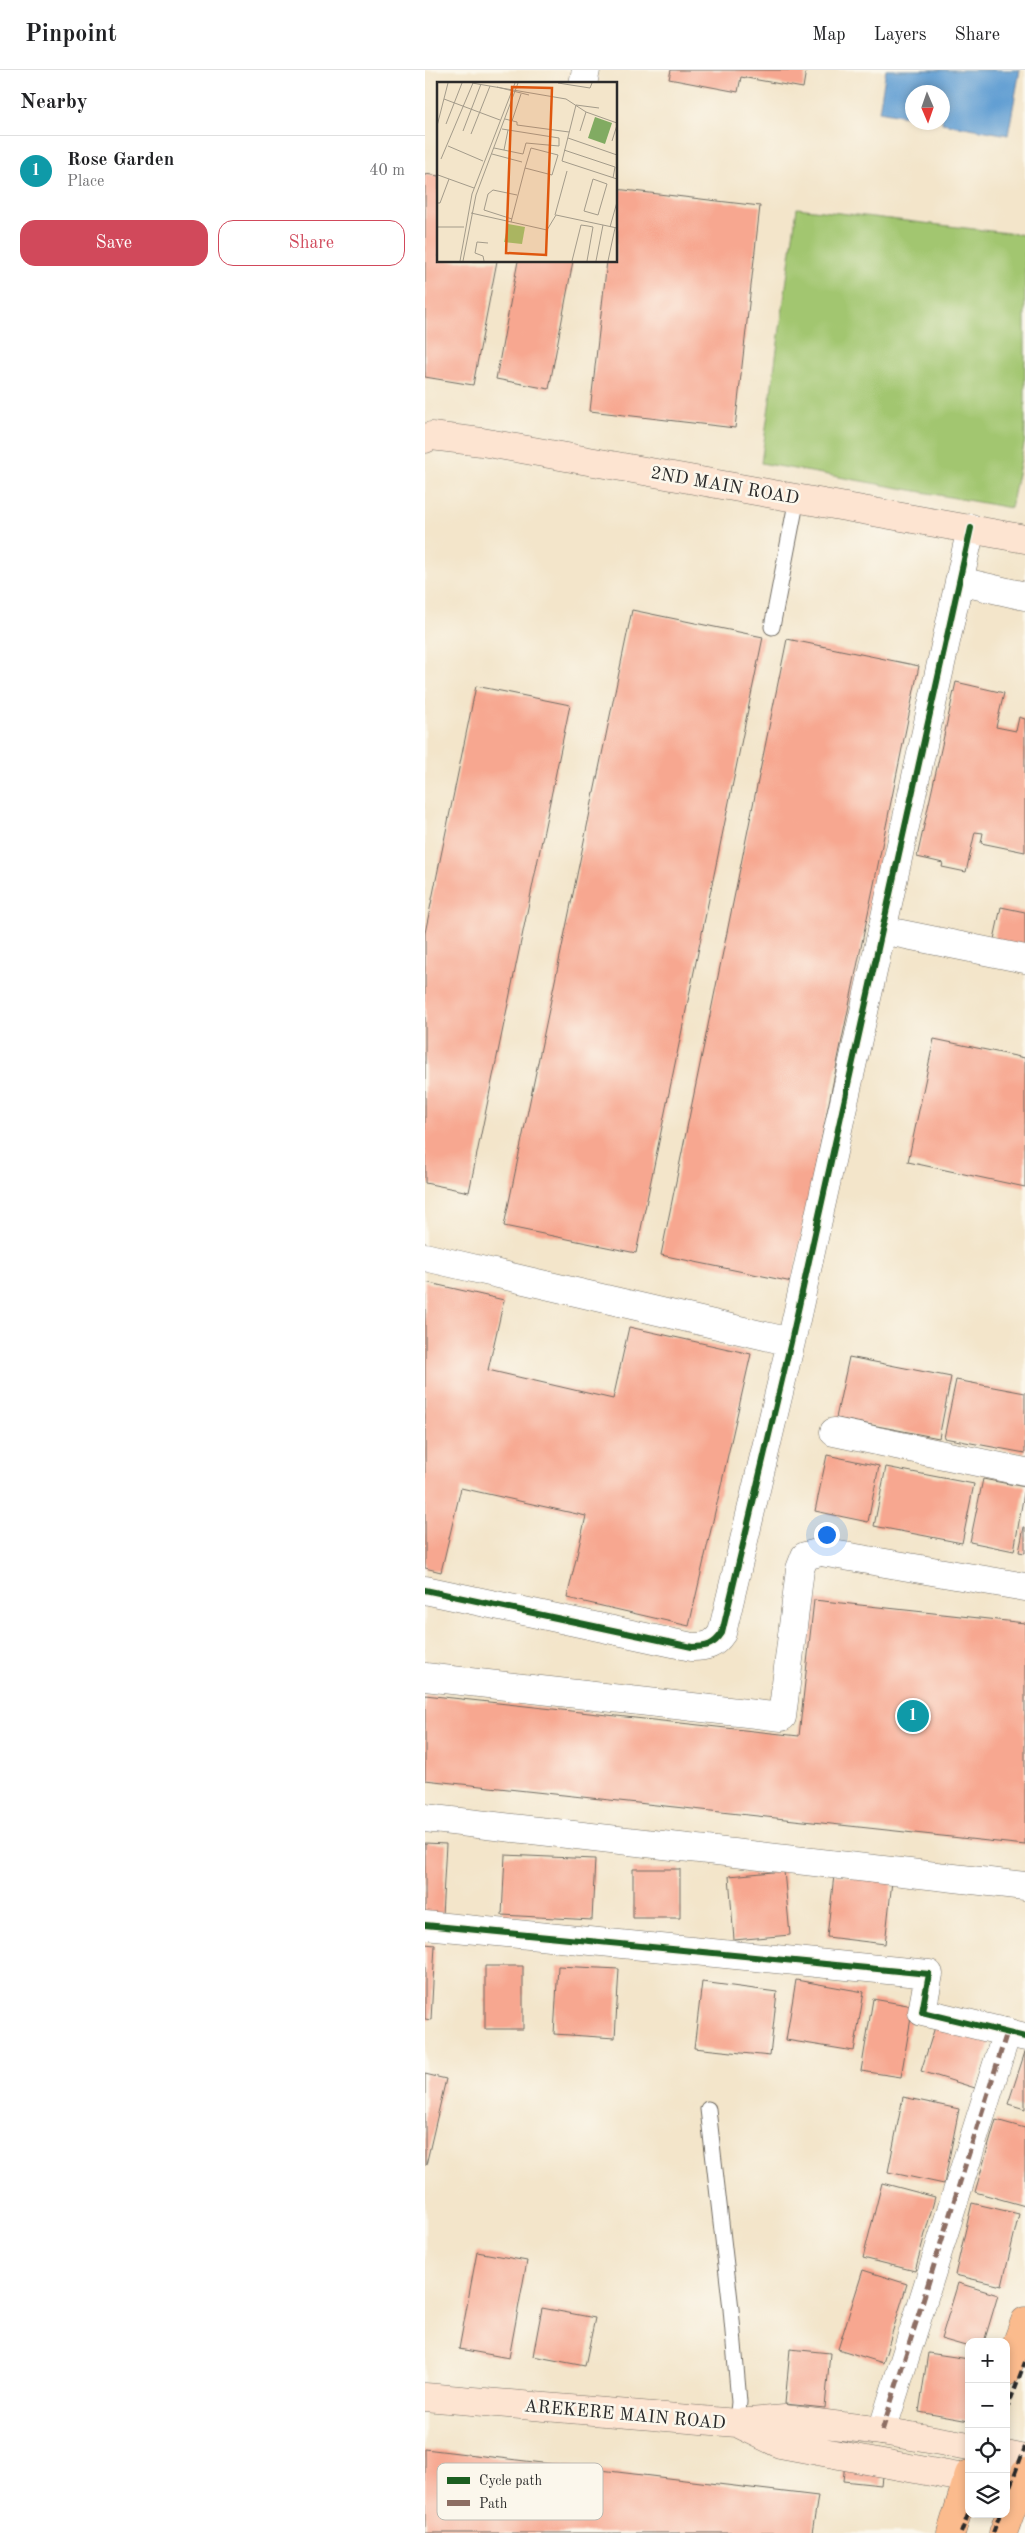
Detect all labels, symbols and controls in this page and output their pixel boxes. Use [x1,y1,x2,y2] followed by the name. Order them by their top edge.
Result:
[25,23,117,47] text: Pinpoint
[812,26,846,44] text: Map
[874,26,926,44] text: Layers
[954,26,1000,44] text: Share
[437,82,617,262] inset map
[905,85,950,130] north arrow
[20,92,88,113] text: Nearby
[67,151,174,170] text: Rose Garden
[31,163,41,179] text: 1
[369,163,405,179] text: 40 m
[67,174,104,190] text: Place
[20,220,208,266] button: Save
[218,220,405,266] button: Share
[649,464,800,508] street label: 2ND MAIN ROAD
[814,1522,840,1548] your location
[897,1697,929,1735] pin: 1
[965,2338,1010,2518] map controls
[965,2338,1010,2383] button: +
[965,2383,1010,2428] button: −
[523,2397,727,2433] street label: AREKERE MAIN ROAD
[965,2428,1010,2473] button: locate
[437,2463,603,2520] legend
[965,2473,1010,2518] button: layers
[479,2474,542,2488] text: Cycle path
[479,2497,508,2511] text: Path

